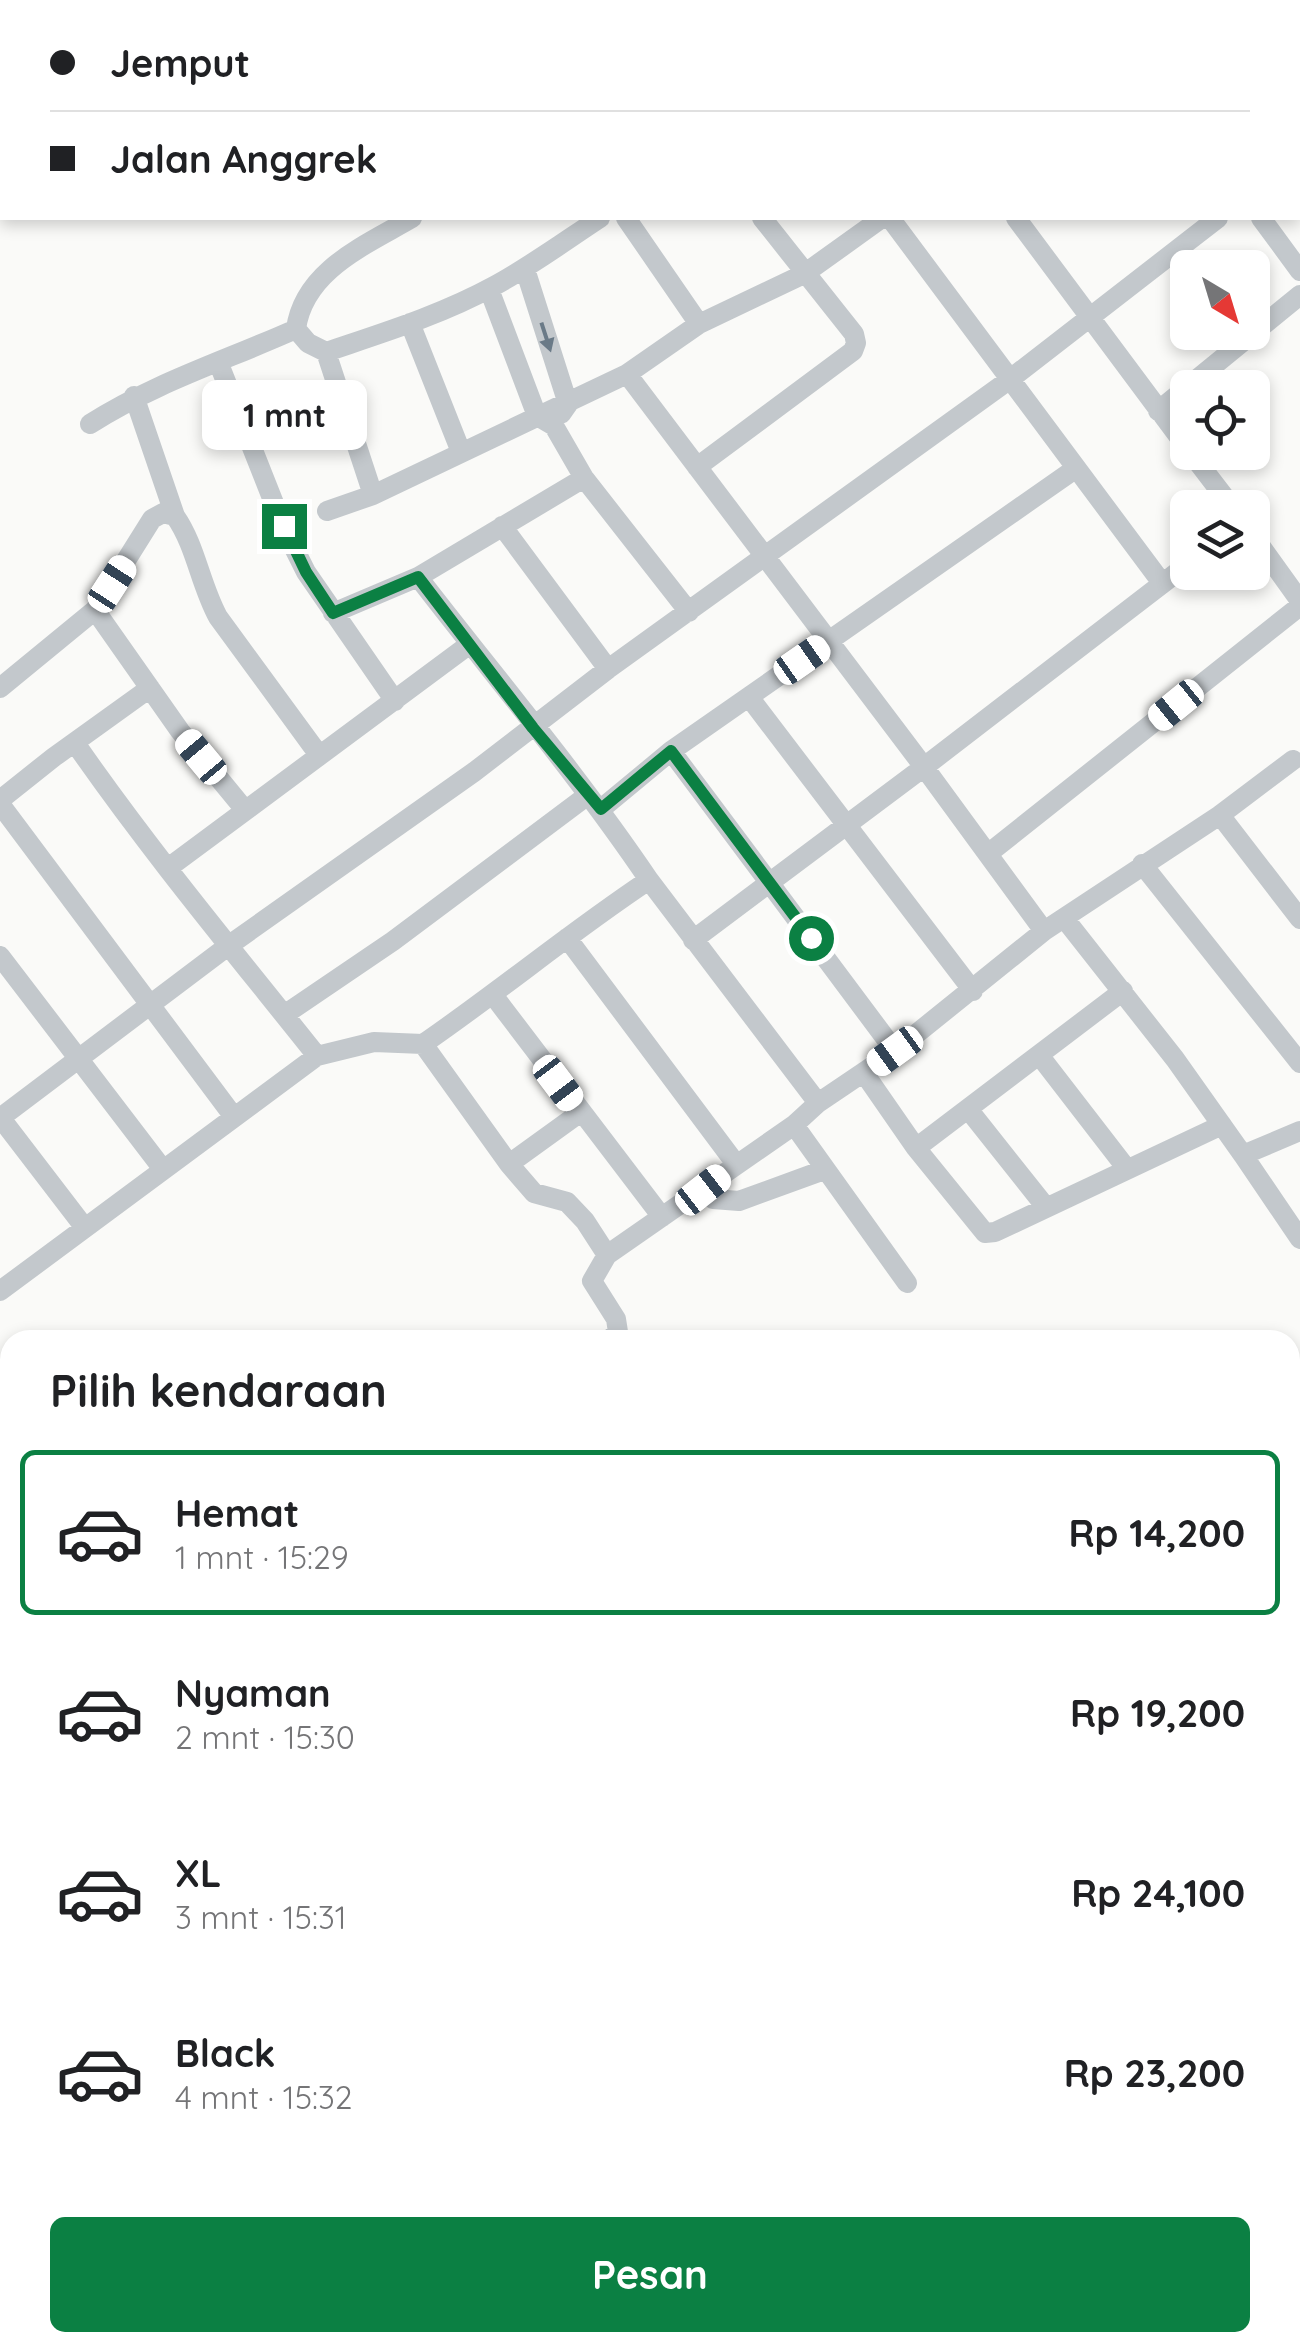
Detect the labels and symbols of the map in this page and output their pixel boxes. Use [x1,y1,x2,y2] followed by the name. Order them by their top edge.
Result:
[1170,250,1270,350] north arrow
[540,322,555,352] one-way arrow
[202,381,366,451] callout: 1 mnt
[262,504,307,549] route end
[83,551,141,617] car
[769,631,835,689] car
[1143,674,1209,736] car
[170,724,232,790] car
[789,916,834,961] route start
[862,1021,928,1081] car
[528,1050,588,1116] car
[670,1160,736,1220] car

